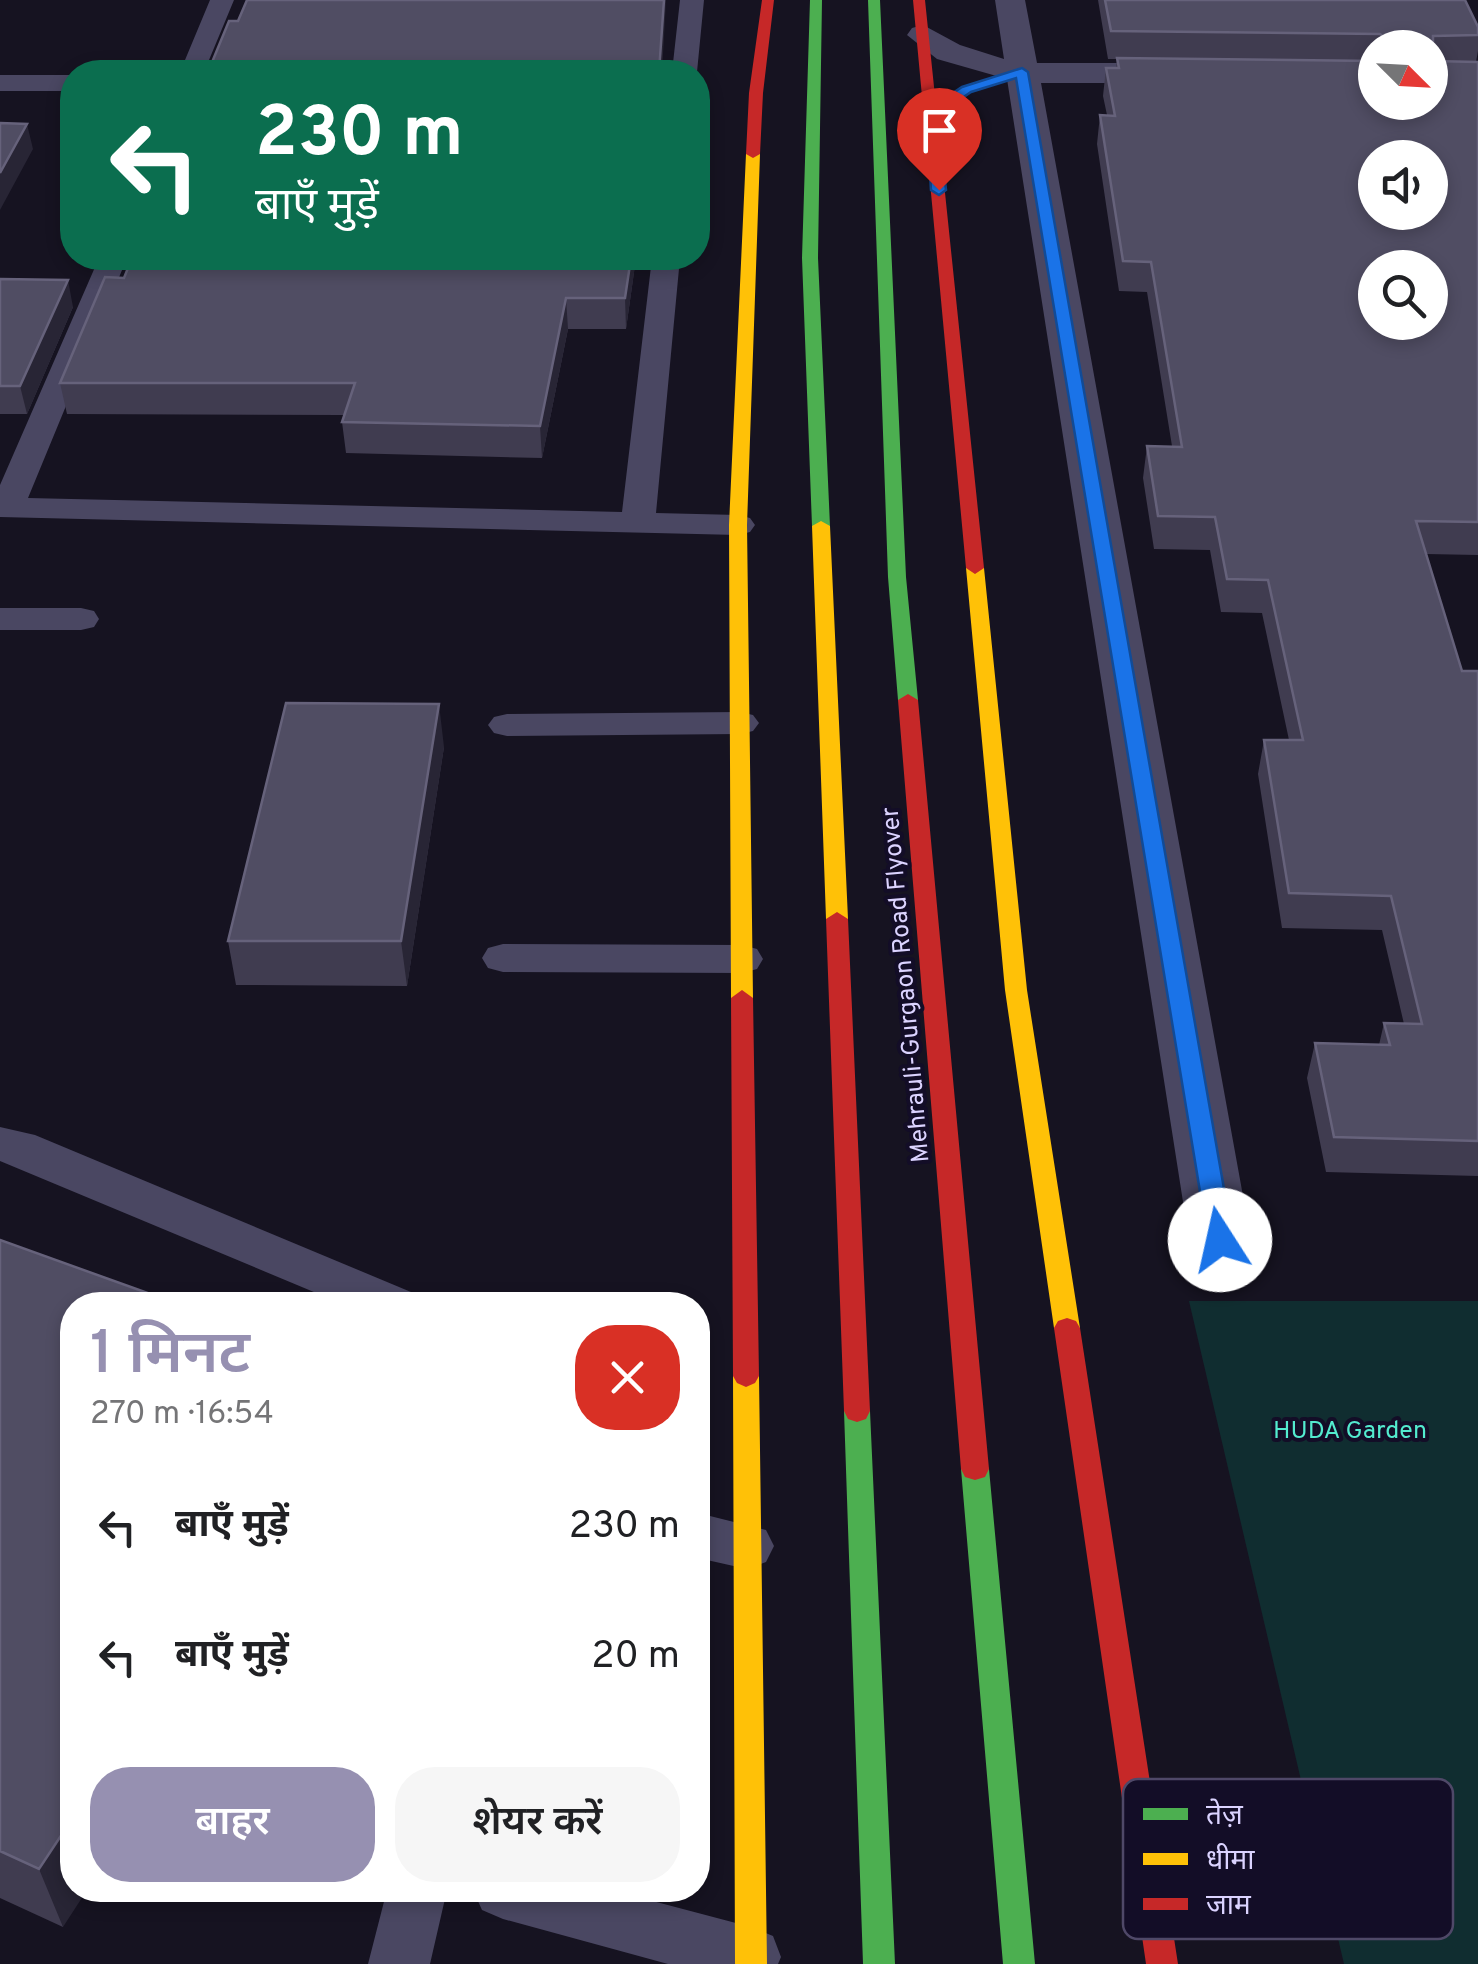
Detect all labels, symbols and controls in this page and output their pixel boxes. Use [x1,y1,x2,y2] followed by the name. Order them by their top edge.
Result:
[1358,30,1448,120] north arrow
[1358,30,1448,340] map controls
[897,88,982,191] pin
[255,92,464,181] text: 230 m
[90,100,220,230] icon: left
[912,103,967,158] icon: arrive
[1358,140,1448,230] button: sound
[255,179,379,236] text: बाएँ मुड़ें
[1358,250,1448,340] button: search
[875,805,938,1164] street label: Mehrauli-Gurgaon Road Flyover
[1168,1188,1272,1292] position arrow
[90,1319,250,1395] text: 1 मिनट
[575,1325,680,1430] button: close
[90,1395,274,1435] text: 270 m · 16:54
[1273,1416,1427,1448] park label: HUDA Garden
[90,1500,145,1555] icon: left
[175,1502,289,1551] text: बाएँ मुड़ें
[569,1503,680,1552] text: 230 m
[90,1630,145,1685] icon: left
[175,1632,289,1681] text: बाएँ मुड़ें
[591,1633,680,1682] text: 20 m
[90,1767,375,1882] button: बाहर
[395,1767,680,1882] button: शेयर करें
[1123,1779,1453,1939] legend
[1206,1798,1244,1835] text: तेज़
[1206,1843,1255,1880] text: धीमा
[1206,1889,1252,1925] text: जाम

